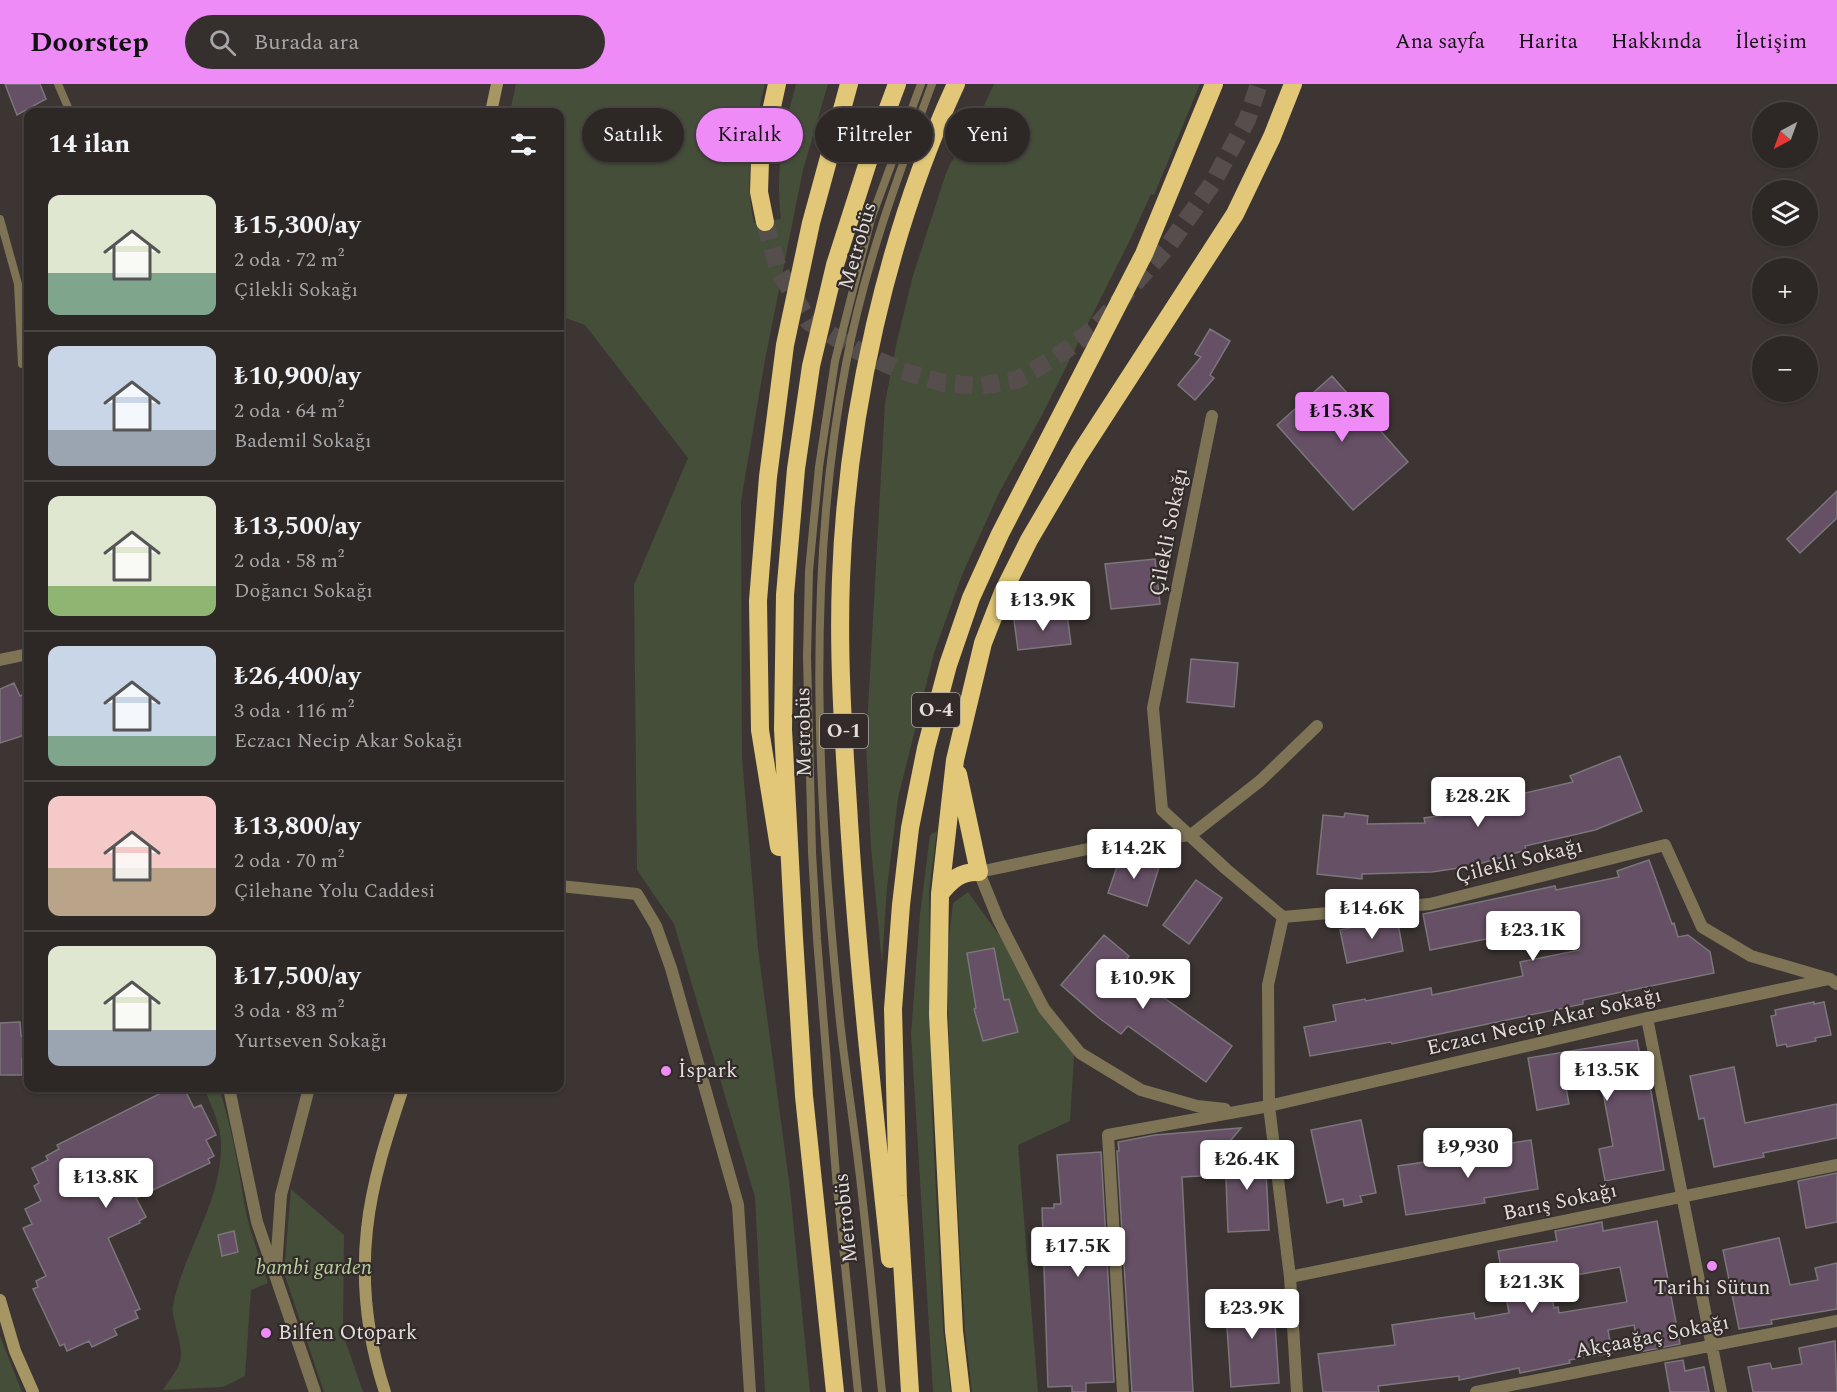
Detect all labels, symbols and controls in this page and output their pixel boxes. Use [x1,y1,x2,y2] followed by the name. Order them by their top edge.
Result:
[185,15,605,69] search box
[30,21,149,64] text: Doorstep
[206,26,239,59] icon: search
[254,26,359,59] text: Burada ara
[1395,26,1485,58] text: Ana sayfa
[1518,26,1578,58] text: Harita
[1611,26,1702,58] text: Hakkında
[1735,26,1807,58] text: İletişim
[1752,102,1818,168] north arrow
[1752,102,1818,402] map controls
[582,108,684,162] chip: Satılık
[696,108,803,162] chip: Kiralık
[815,108,933,162] chip: Filtreler
[945,108,1030,162] chip: Yeni
[48,124,130,164] text: 14 ilan
[507,128,540,161] icon: filters
[1752,180,1818,246] button: layers
[830,198,886,294] street label: Metrobüs
[234,205,361,245] text: ₺15,300/ay
[96,219,168,291] icon: home
[234,245,344,275] text: 2 oda · 72 m²
[1752,258,1818,324] button: +
[234,275,358,305] text: Çilekli Sokağı
[1752,336,1818,402] button: −
[234,356,361,396] text: ₺10,900/ay
[96,370,168,442] icon: home
[1293,392,1391,443] pin: ₺15.3K
[234,396,344,426] text: 2 oda · 64 m²
[1309,396,1375,426] text: ₺15.3K
[234,426,372,456] text: Bademil Sokağı
[1141,465,1197,599] street label: Çilekli Sokağı
[234,506,361,546] text: ₺13,500/ay
[96,520,168,592] icon: home
[234,546,344,576] text: 2 oda · 58 m²
[234,576,373,606] text: Doğancı Sokağı
[994,581,1092,632] pin: ₺13.9K
[1010,585,1076,615] text: ₺13.9K
[234,656,361,696] text: ₺26,400/ay
[96,670,168,742] icon: home
[787,687,821,777] street label: Metrobüs
[912,693,960,727] road number: O-4
[234,696,354,726] text: 3 oda · 116 m²
[820,714,868,748] road number: O-1
[234,726,463,756] text: Eczacı Necip Akar Sokağı
[1429,777,1527,828] pin: ₺28.2K
[1445,781,1511,811] text: ₺28.2K
[234,806,361,846] text: ₺13,800/ay
[96,820,168,892] icon: home
[1085,829,1183,880] pin: ₺14.2K
[1452,830,1586,892] street label: Çilekli Sokağı
[1101,833,1167,863] text: ₺14.2K
[234,846,344,876] text: 2 oda · 70 m²
[234,876,435,906] text: Çilehane Yolu Caddesi
[1323,889,1421,940] pin: ₺14.6K
[1339,893,1405,923] text: ₺14.6K
[1484,911,1582,962] pin: ₺23.1K
[1500,915,1566,945] text: ₺23.1K
[234,956,361,996] text: ₺17,500/ay
[1094,959,1192,1010] pin: ₺10.9K
[1110,963,1176,993] text: ₺10.9K
[96,970,168,1042] icon: home
[1423,979,1665,1065] street label: Eczacı Necip Akar Sokağı
[234,996,344,1026] text: 3 oda · 83 m²
[234,1026,387,1056] text: Yurtseven Sokağı
[1558,1051,1656,1102] pin: ₺13.5K
[678,1055,738,1087] place label: İspark
[1574,1055,1640,1085] text: ₺13.5K
[659,1064,673,1078] marker: İspark
[1419,1128,1517,1179] pin: ₺9,930
[1437,1132,1499,1162] text: ₺9,930
[1198,1140,1296,1191] pin: ₺26.4K
[1214,1144,1280,1174] text: ₺26.4K
[57,1158,155,1209] pin: ₺13.8K
[73,1162,139,1192] text: ₺13.8K
[825,1172,867,1264] street label: Metrobüs
[1500,1174,1620,1230] street label: Barış Sokağı
[1029,1227,1127,1278] pin: ₺17.5K
[1045,1231,1111,1261] text: ₺17.5K
[256,1252,372,1284] park label: bambi garden
[1705,1259,1719,1273] marker: Tarihi Sütun
[1483,1263,1581,1314] pin: ₺21.3K
[1499,1267,1565,1297] text: ₺21.3K
[1654,1272,1770,1304] place label: Tarihi Sütun
[1203,1289,1301,1340] pin: ₺23.9K
[1219,1293,1285,1323] text: ₺23.9K
[1572,1306,1732,1368] street label: Akçaağaç Sokağı
[278,1317,418,1349] place label: Bilfen Otopark
[259,1326,273,1340] marker: Bilfen Otopark

